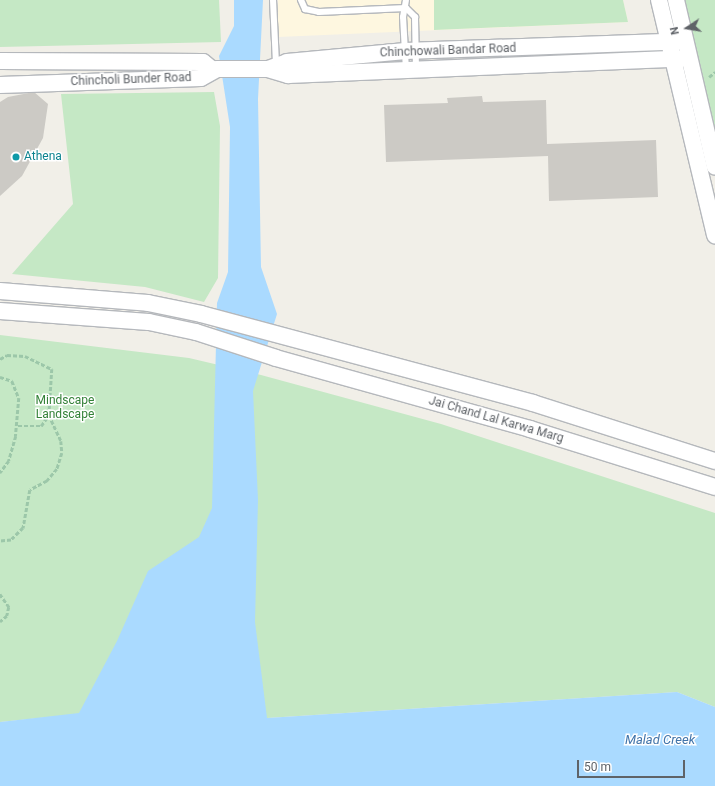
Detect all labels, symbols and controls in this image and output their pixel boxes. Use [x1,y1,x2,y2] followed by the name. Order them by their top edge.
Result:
[667,8,707,48] north arrow
[668,25,682,36] text: N
[380,41,516,61] street label: Chinchowali Bandar Road
[70,71,192,89] street label: Chincholi Bunder Road
[24,150,62,164] place label: Athena
[11,152,21,162] marker: Athena
[36,394,94,422] park label: Mindscape Landscape
[427,394,565,446] street label: Jai Chand Lal Karwa Marg
[625,732,695,748] water label: Malad Creek
[579,752,687,778] scale bar
[584,760,611,774] text: 50 m

